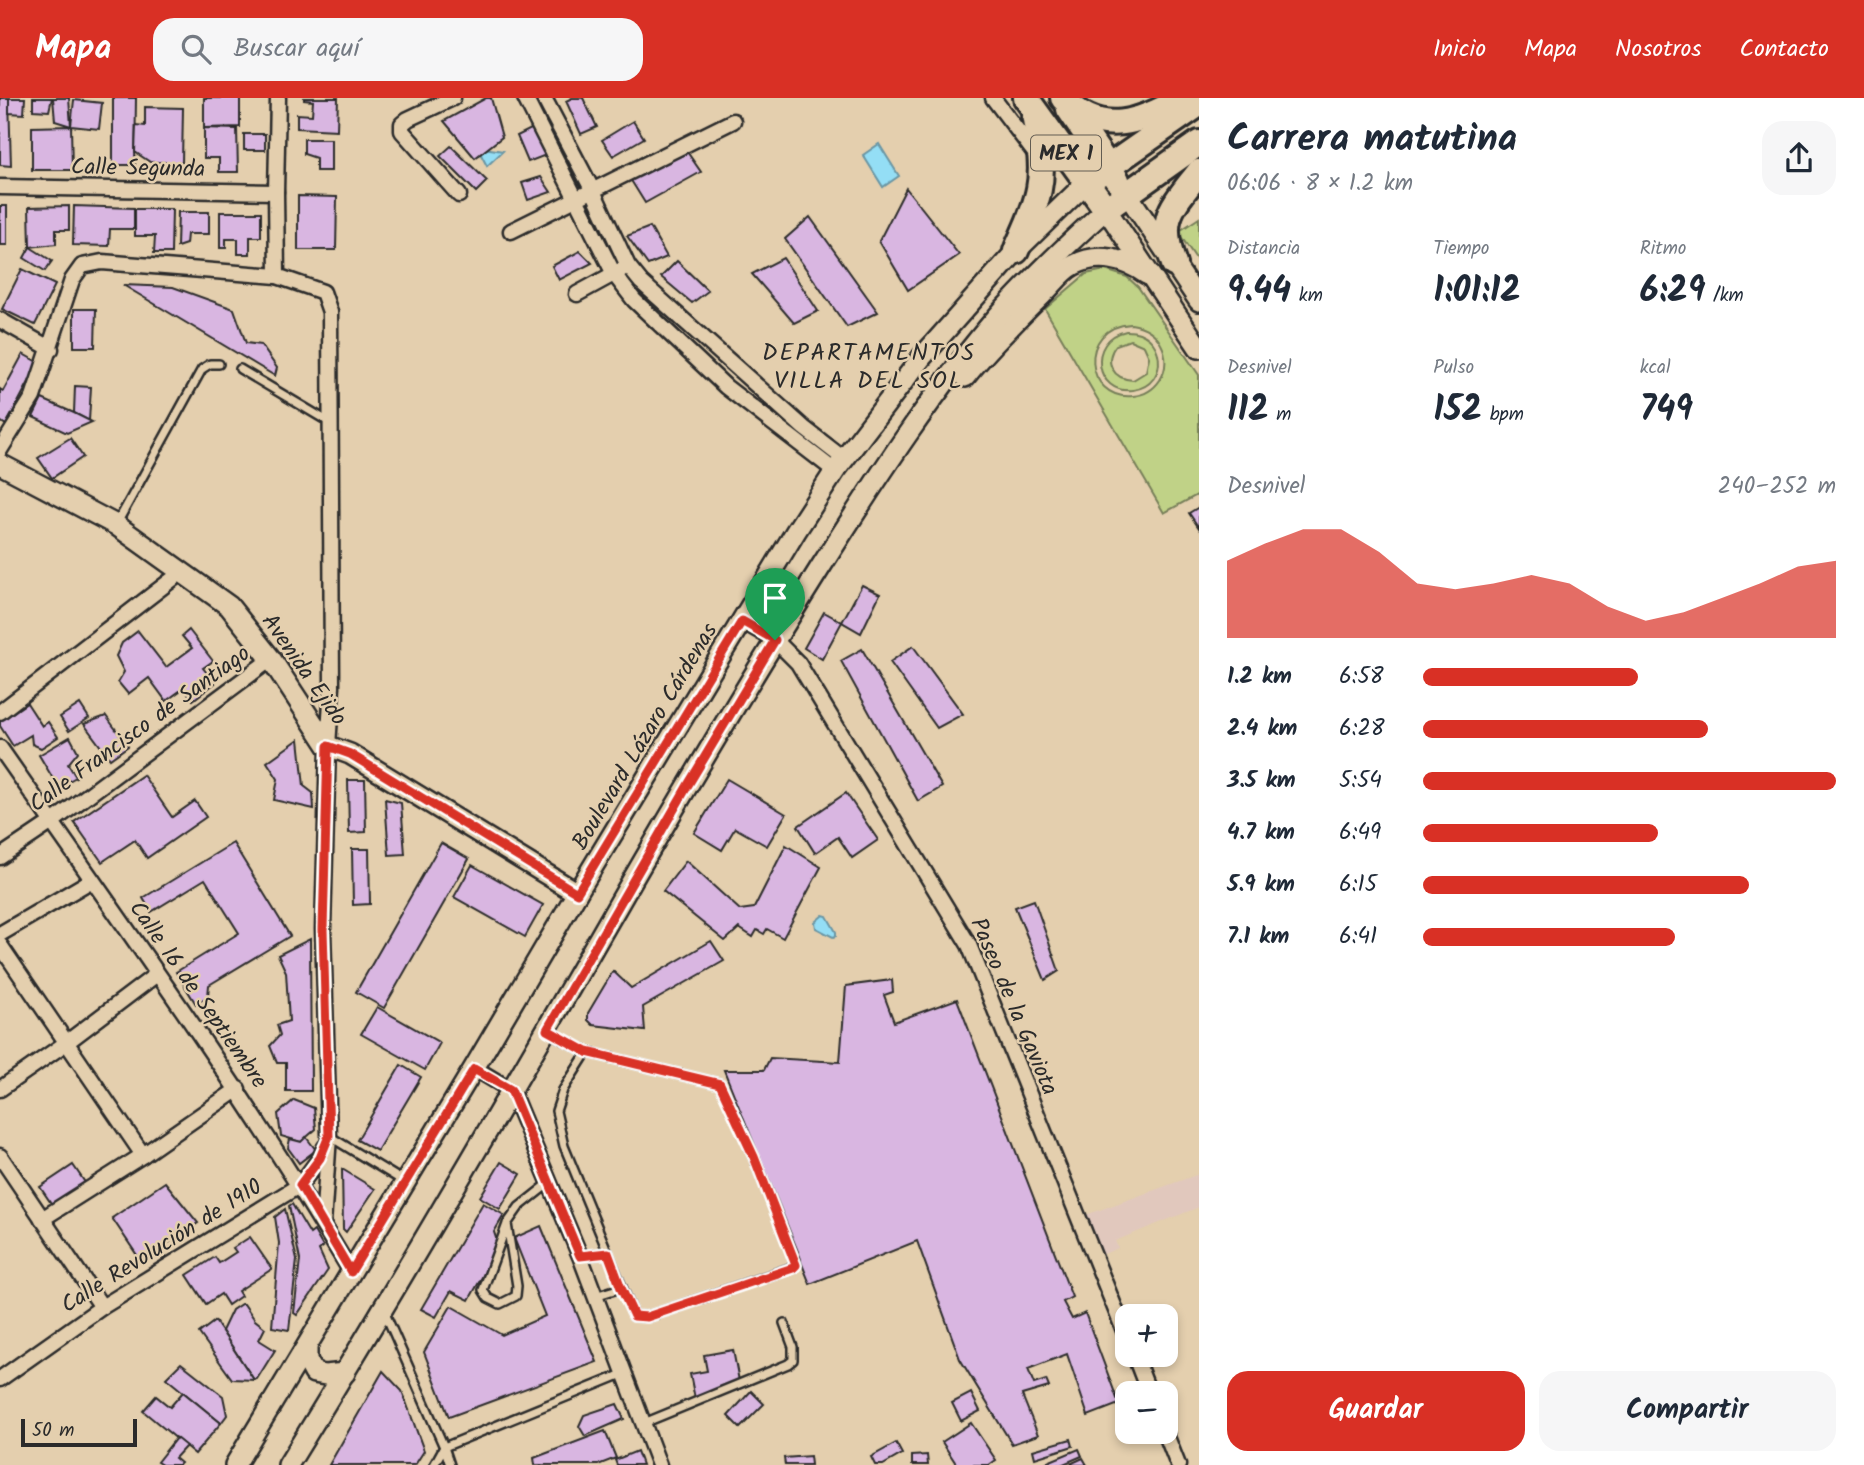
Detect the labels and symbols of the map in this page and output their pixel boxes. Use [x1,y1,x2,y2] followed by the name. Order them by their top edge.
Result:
[1031,136,1101,170] road number: MEX 1
[70,150,206,188] street label: Calle Segunda
[762,334,976,401] district label: DEPARTAMENTOS VILLA DEL SOL
[745,568,805,640] pin
[251,607,355,734] street label: Avenida Ejido
[563,616,728,857] street label: Boulevard Lázaro Cárdenas
[22,637,258,822] street label: Calle Francisco de Santiago
[119,894,276,1097] street label: Calle 16 de Septiembre
[959,912,1067,1101] street label: Paseo de la Gaviota
[54,1170,270,1323] street label: Calle Revolución de 1910
[21,1416,136,1448] scale bar

